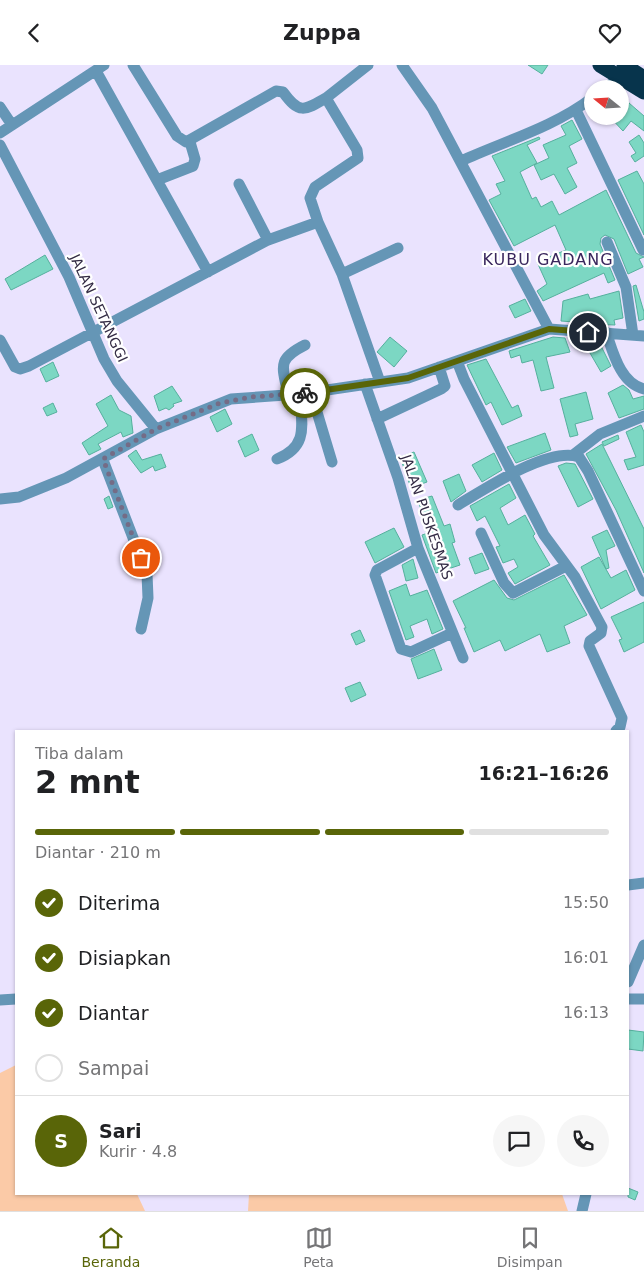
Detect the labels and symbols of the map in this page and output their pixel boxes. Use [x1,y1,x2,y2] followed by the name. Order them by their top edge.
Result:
[584,80,629,125] north arrow
[482,250,614,269] district label: KUBU GADANG
[67,251,131,364] street label: JALAN SETANGGI
[567,311,609,353] pin
[280,368,330,418] courier
[398,451,456,582] street label: JALAN PUSKESMAS
[120,537,162,579] pin

